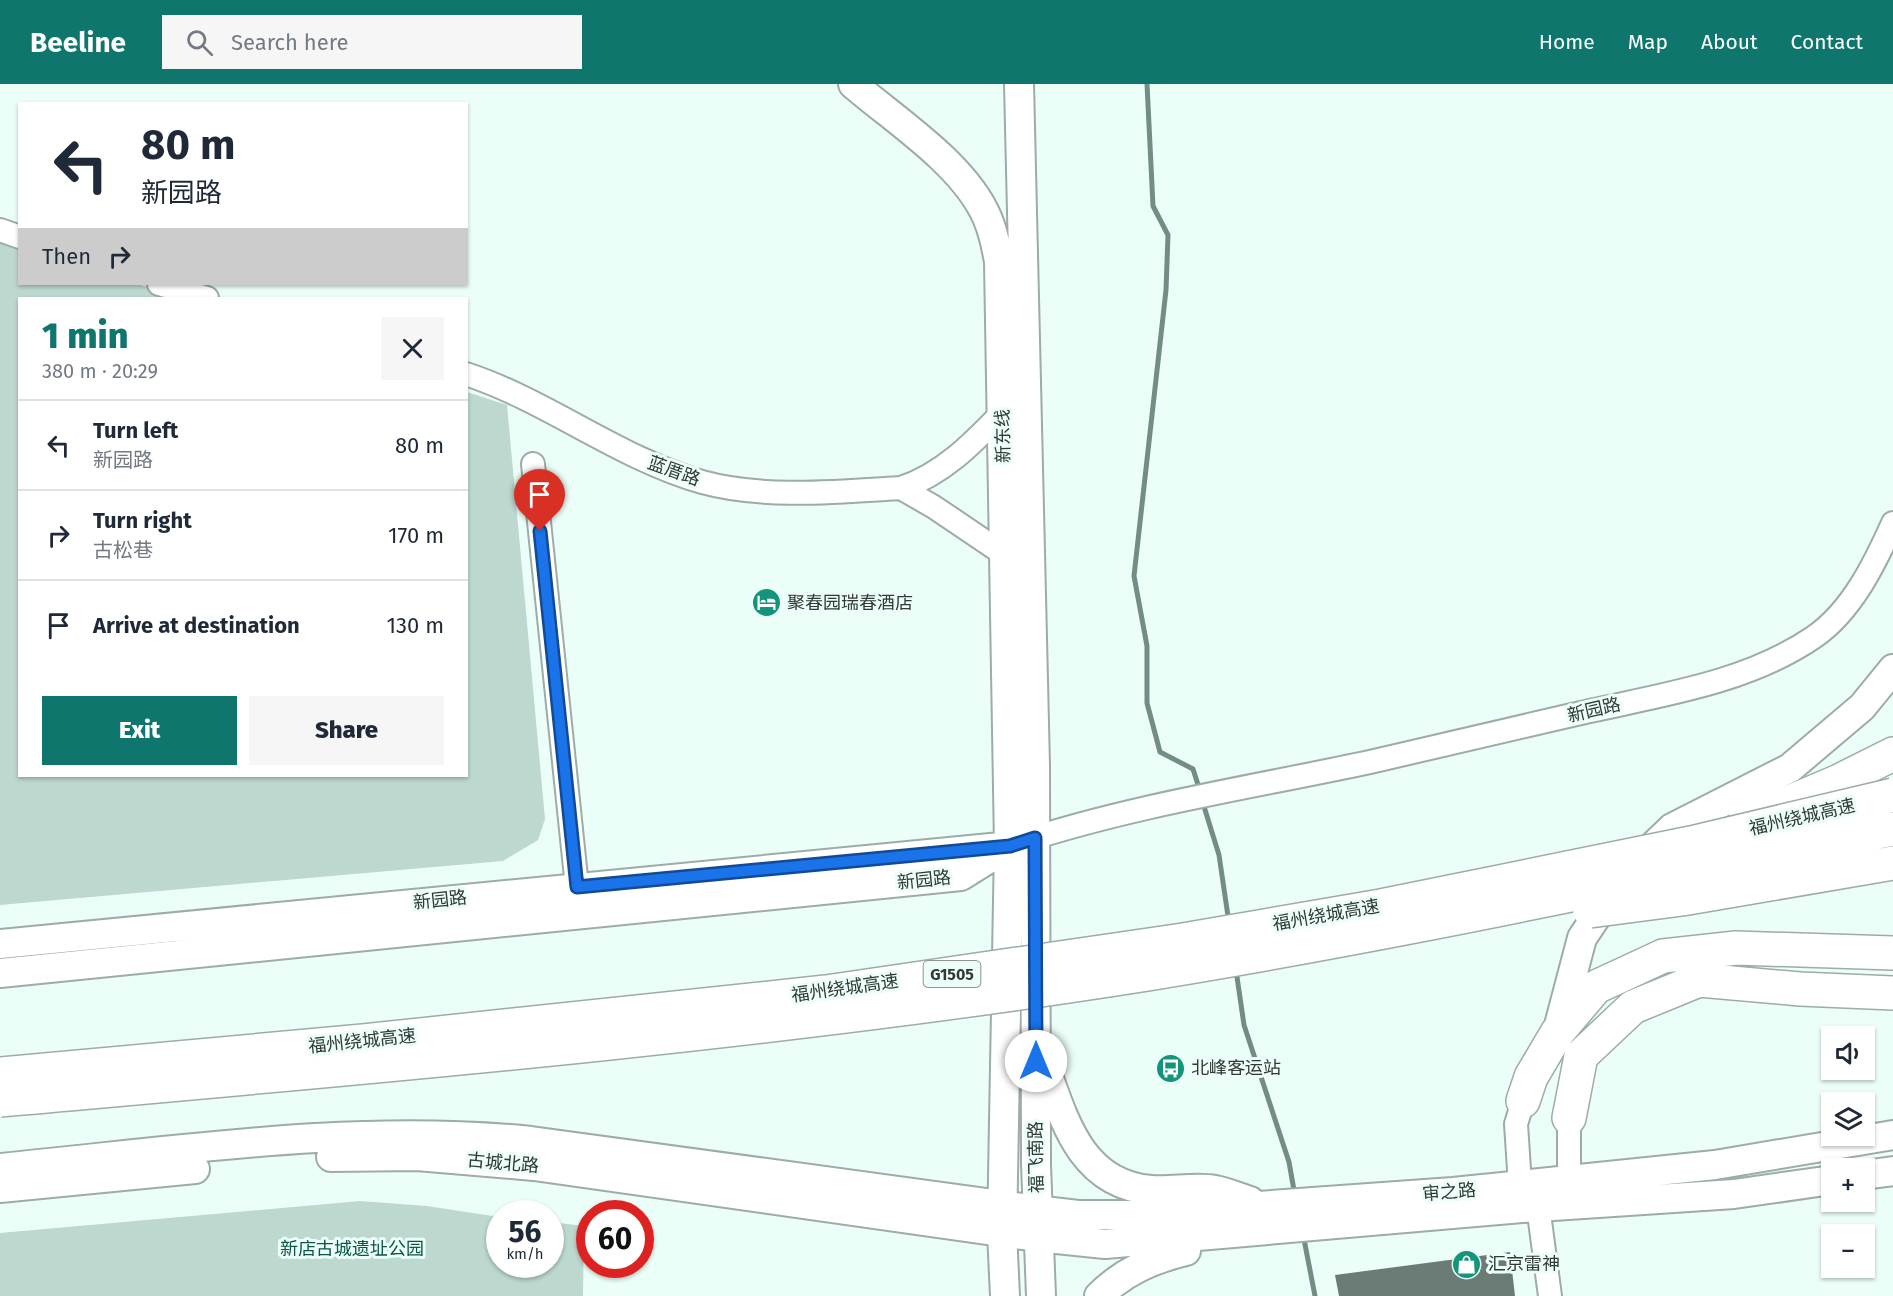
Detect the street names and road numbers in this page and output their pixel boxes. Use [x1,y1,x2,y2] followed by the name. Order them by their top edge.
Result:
[992,409,1014,463] street label: 新东线
[645,451,703,491] street label: 蓝厝路
[1565,693,1623,727] street label: 新园路
[1747,794,1857,840] street label: 福州绕城高速
[896,866,952,894] street label: 新园路
[412,886,468,914] street label: 新园路
[1271,895,1381,935] street label: 福州绕城高速
[924,961,980,987] road number: G1505
[790,970,900,1006] street label: 福州绕城高速
[307,1024,417,1058] street label: 福州绕城高速
[1024,1121,1048,1193] street label: 福飞南路
[466,1149,540,1177] street label: 古城北路
[1421,1179,1477,1205] street label: 审之路

